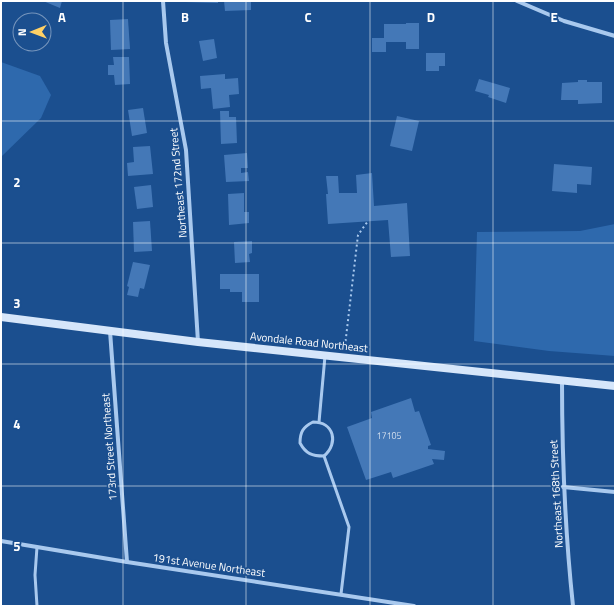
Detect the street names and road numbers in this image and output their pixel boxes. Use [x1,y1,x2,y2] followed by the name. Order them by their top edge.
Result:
[165,127,191,239] street label: Northeast 172nd Street
[249,328,369,356] street label: Avondale Road Northeast
[97,392,121,501] street label: 173rd Street Northeast
[545,439,567,548] street label: Northeast 168th Street
[152,549,266,581] street label: 191st Avenue Northeast

